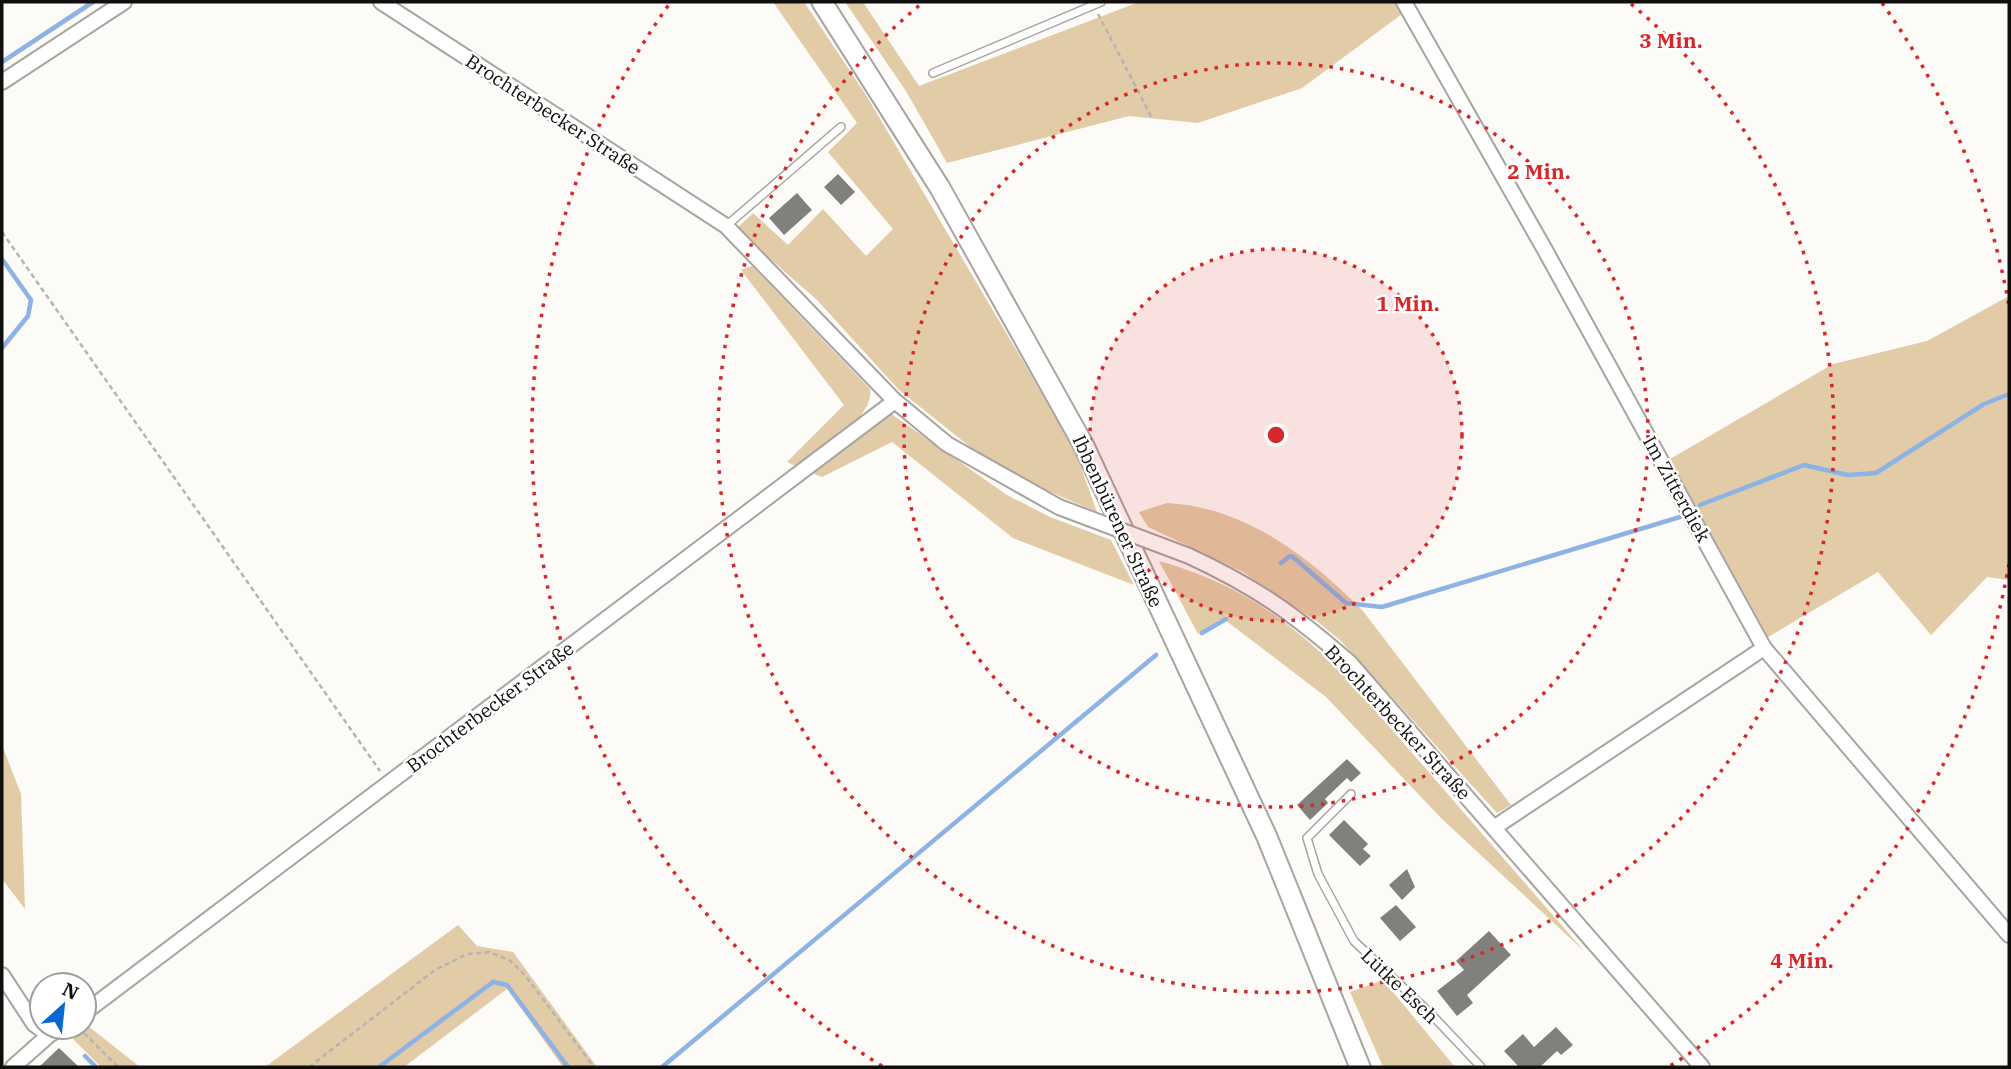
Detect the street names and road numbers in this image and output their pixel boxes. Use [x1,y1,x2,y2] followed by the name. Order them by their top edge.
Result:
[461,49,645,179] street label: Brochterbecker Straße
[1067,431,1169,611] street label: Ibbenbürener Straße
[1638,432,1716,546] street label: Im Zitterdiek
[402,636,578,778] street label: Brochterbecker Straße
[1320,639,1476,805] street label: Brochterbecker Straße
[1356,943,1444,1029] street label: Lütke Esch

